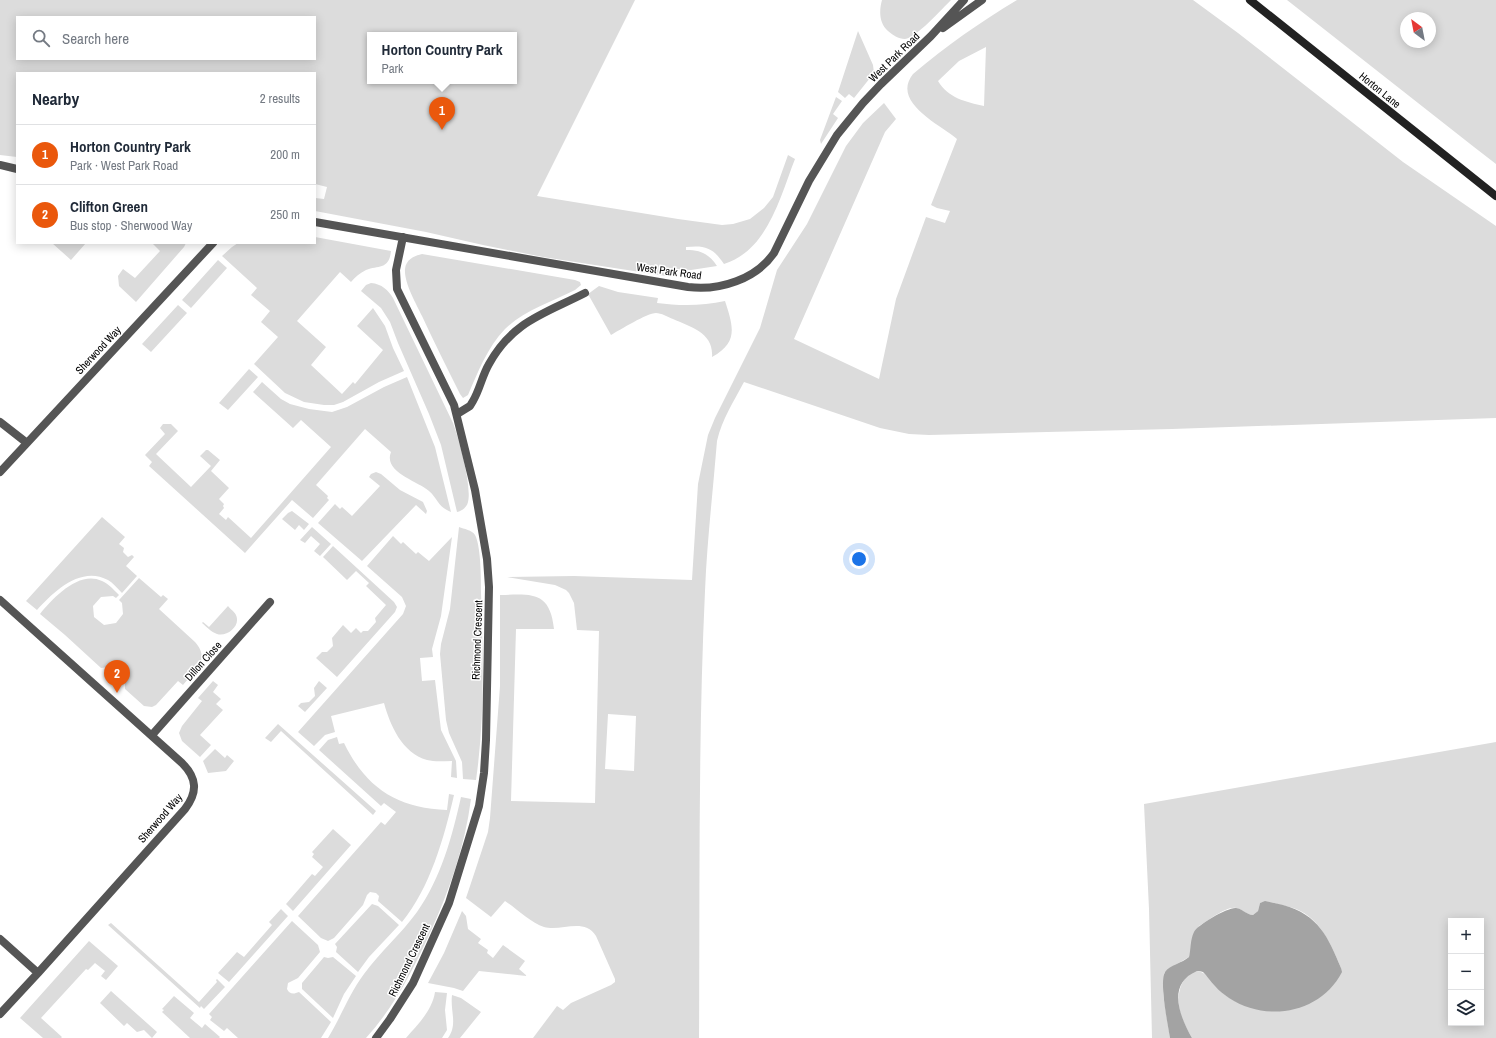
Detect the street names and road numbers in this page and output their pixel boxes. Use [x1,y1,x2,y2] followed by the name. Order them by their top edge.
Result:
[866,29,922,85] street label: West Park Road
[1356,69,1404,111] street label: Horton Lane
[636,260,702,282] street label: West Park Road
[72,323,124,377] street label: Sherwood Way
[469,599,485,680] street label: Richmond Crescent
[182,638,224,684] street label: Dillon Close
[135,790,186,846] street label: Sherwood Way
[385,921,433,999] street label: Richmond Crescent

